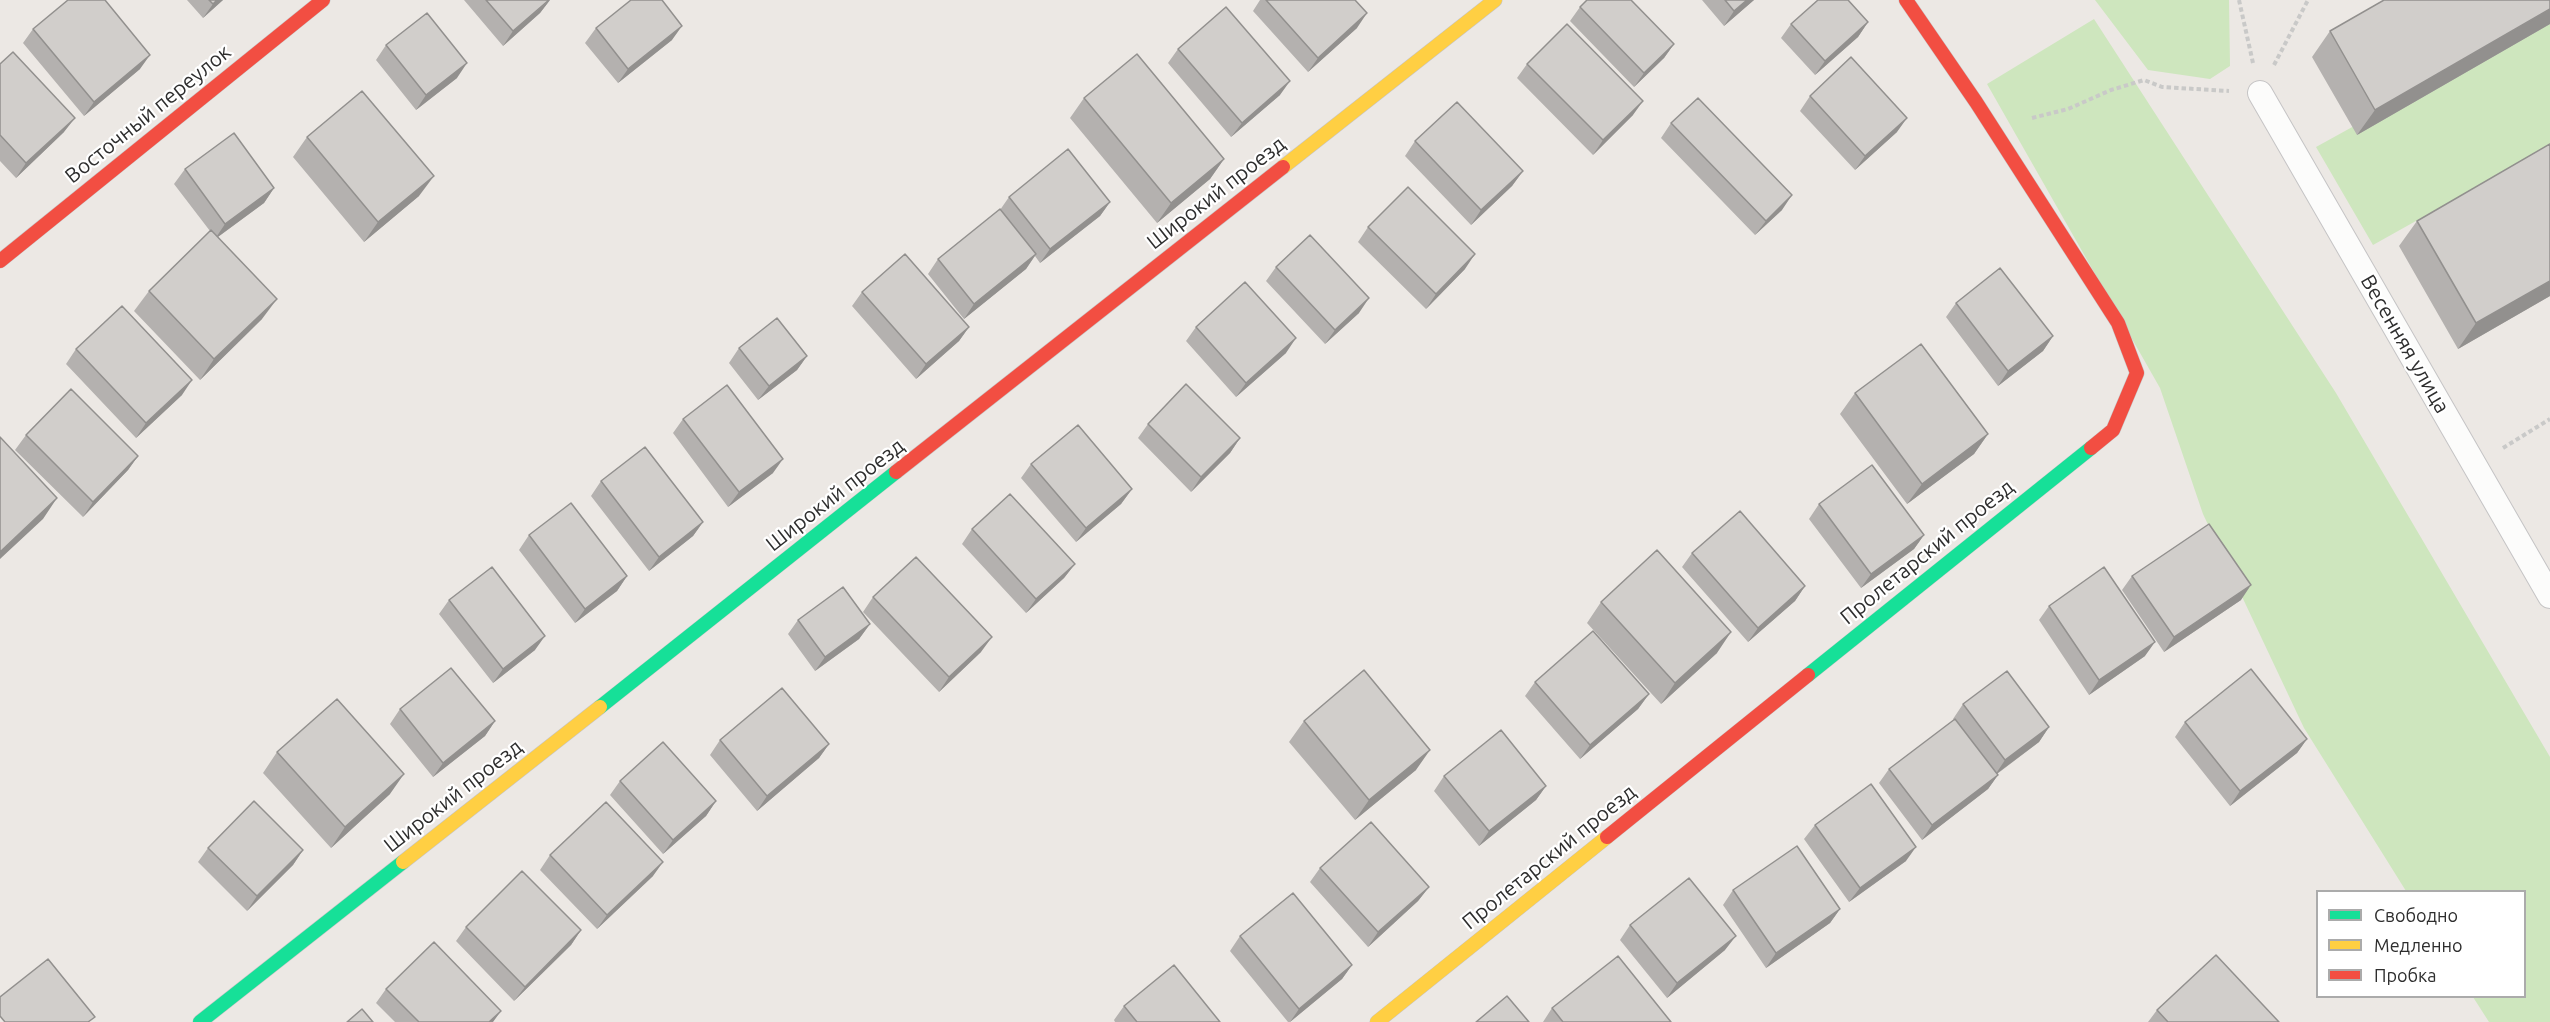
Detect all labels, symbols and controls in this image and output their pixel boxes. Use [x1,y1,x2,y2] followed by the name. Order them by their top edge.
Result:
[60,39,236,189] street label: Восточный переулок
[1142,131,1290,255] street label: Широкий проезд
[2355,270,2455,418] street label: Весенняя улица
[761,433,909,557] street label: Широкий проезд
[1835,474,2019,630] street label: Пролетарский проезд
[379,734,527,858] street label: Широкий проезд
[1457,779,1641,935] street label: Пролетарский проезд
[2316,890,2526,998] legend
[2374,905,2458,925] text: Свободно
[2374,935,2463,955] text: Медленно
[2374,965,2437,985] text: Пробка

